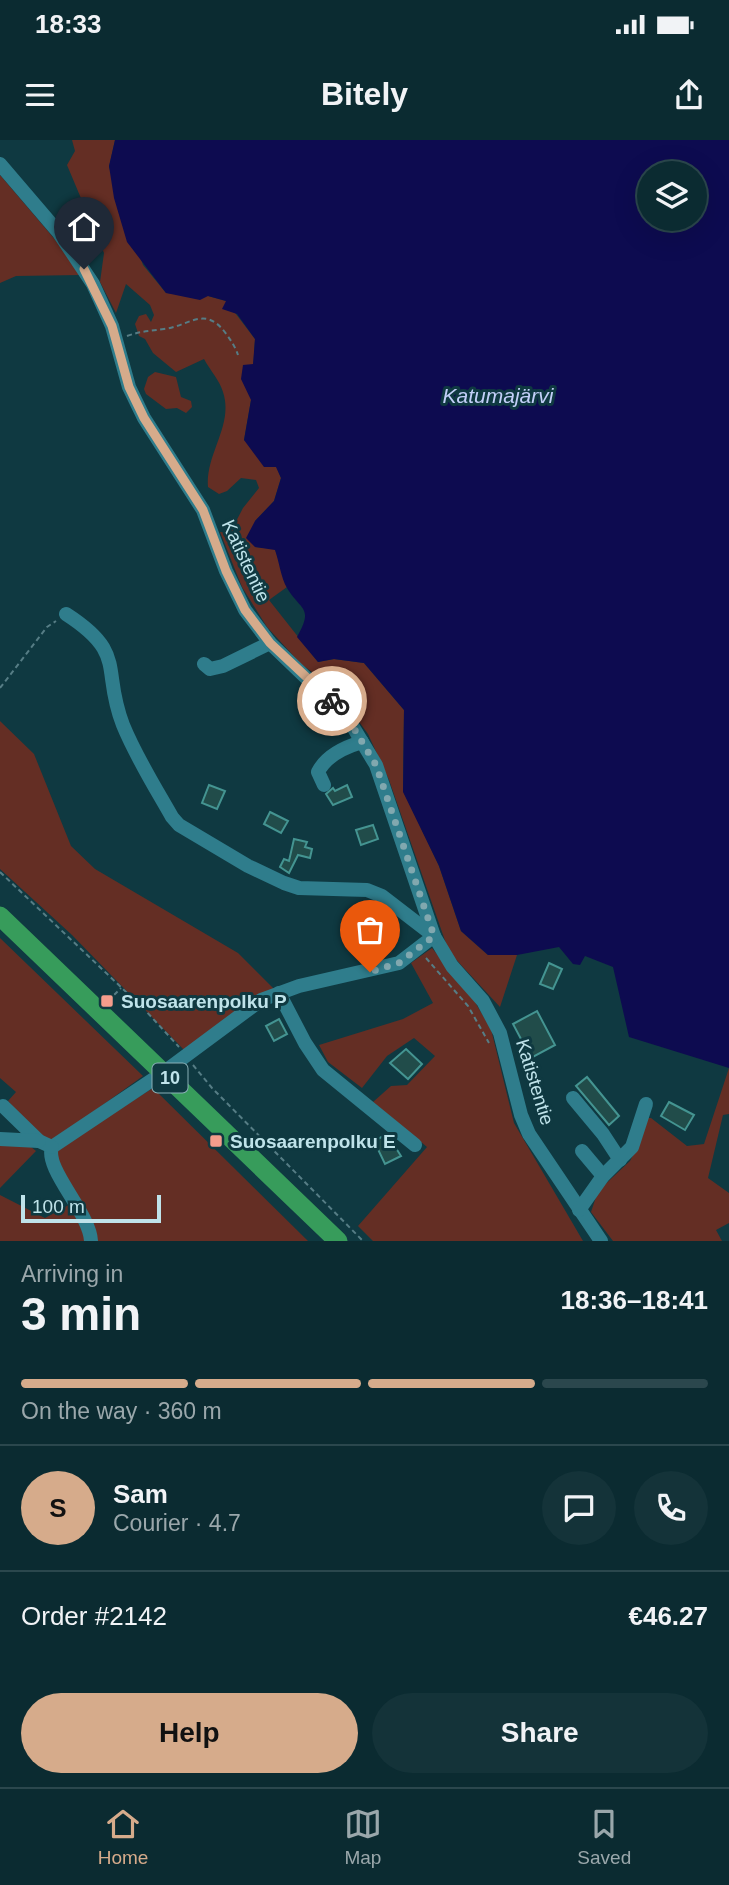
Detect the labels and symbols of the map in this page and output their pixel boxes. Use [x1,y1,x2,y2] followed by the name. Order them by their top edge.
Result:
[54,197,114,269] pin
[443,384,555,407] water label: Katumajärvi
[218,516,274,606] street label: Katistentie
[297,666,367,736] courier
[340,900,400,972] pin
[121,991,287,1012] place label: Suosaarenpolku P
[99,993,115,1009] marker: Suosaarenpolku P
[512,1037,558,1127] street label: Katistentie
[152,1063,188,1093] road number: 10
[230,1131,396,1152] place label: Suosaarenpolku E
[208,1133,224,1149] marker: Suosaarenpolku E
[21,1192,161,1224] scale bar

